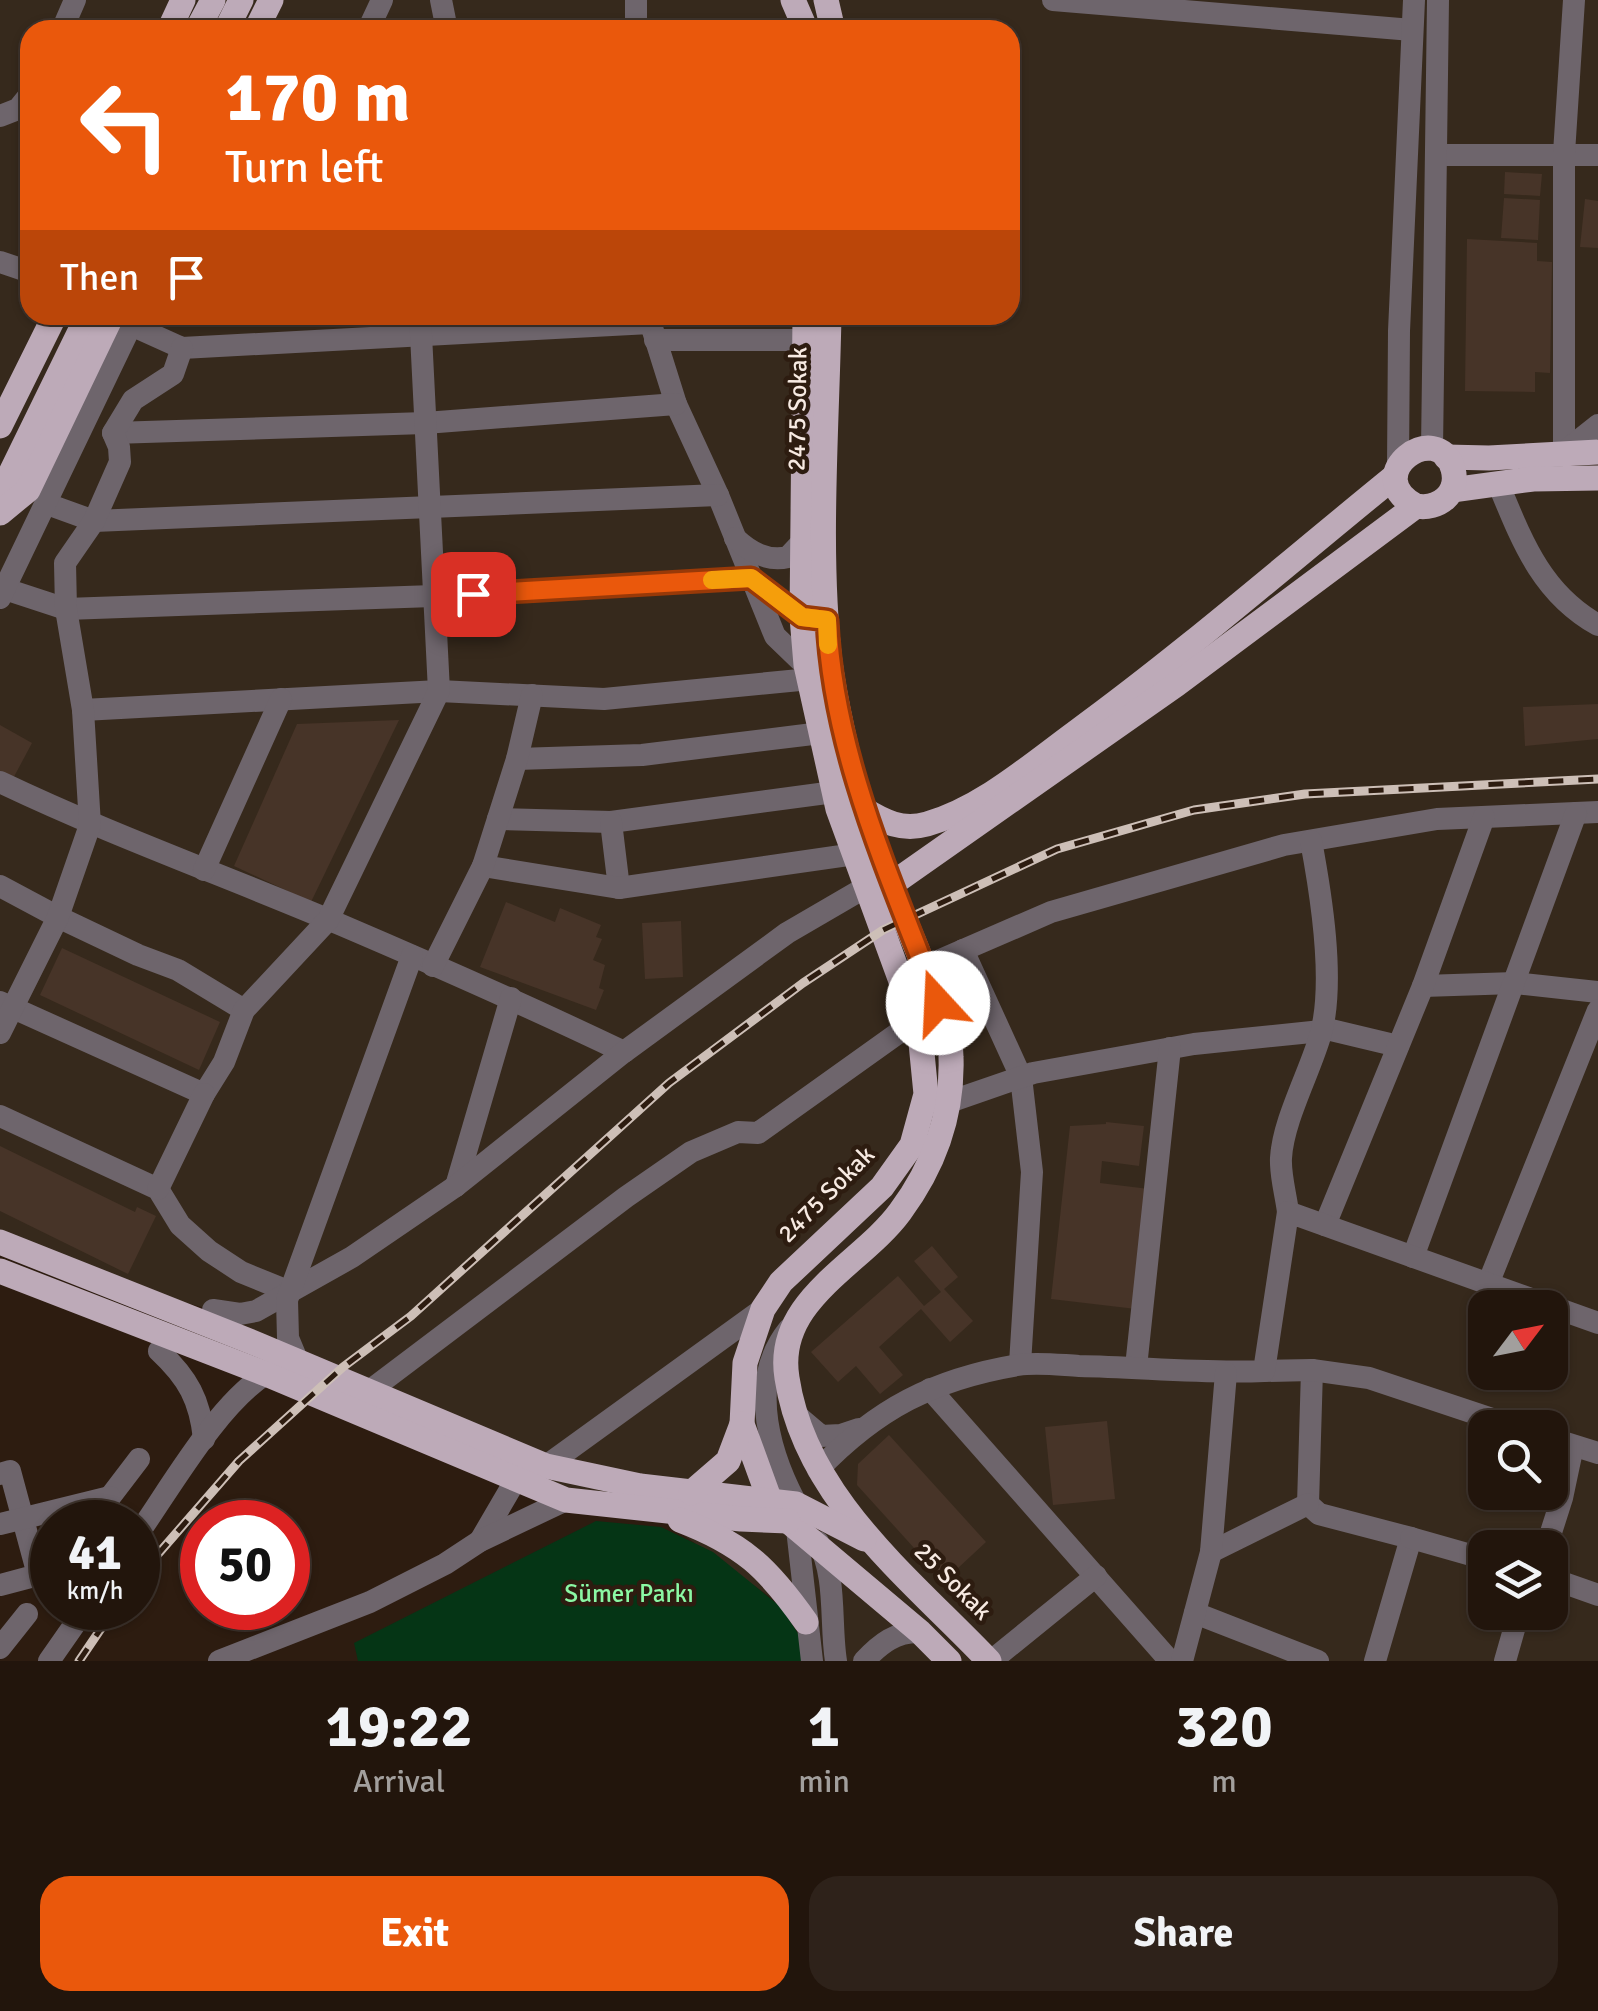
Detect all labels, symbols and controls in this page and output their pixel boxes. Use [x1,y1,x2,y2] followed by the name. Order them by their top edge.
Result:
[225,54,410,140] text: 170 m
[60,60,190,190] icon: left
[225,140,384,195] text: Turn left
[159,250,214,305] icon: arrive
[60,254,139,301] text: Then
[780,346,814,471] street label: 2475 Sokak
[431,552,516,637] pin
[446,567,501,622] icon: arrive
[886,951,990,1055] position arrow
[771,1139,881,1249] street label: 2475 Sokak
[1468,1290,1568,1390] north arrow
[1468,1290,1568,1630] map controls
[1468,1410,1568,1510] button: search
[180,1500,310,1630] speed limit sign: 50
[68,1522,122,1584] text: 41
[1468,1530,1568,1630] button: layers
[908,1536,999,1627] street label: 25 Sokak
[67,1575,123,1606] text: km/h
[564,1578,694,1609] park label: Sümer Parkı
[325,1690,473,1764] text: 19:22
[808,1690,840,1764] text: 1
[1175,1690,1273,1764] text: 320
[353,1762,445,1801] text: Arrival
[798,1762,850,1801] text: min
[1211,1762,1237,1801] text: m
[40,1876,789,1991] button: Exit
[809,1876,1558,1991] button: Share

